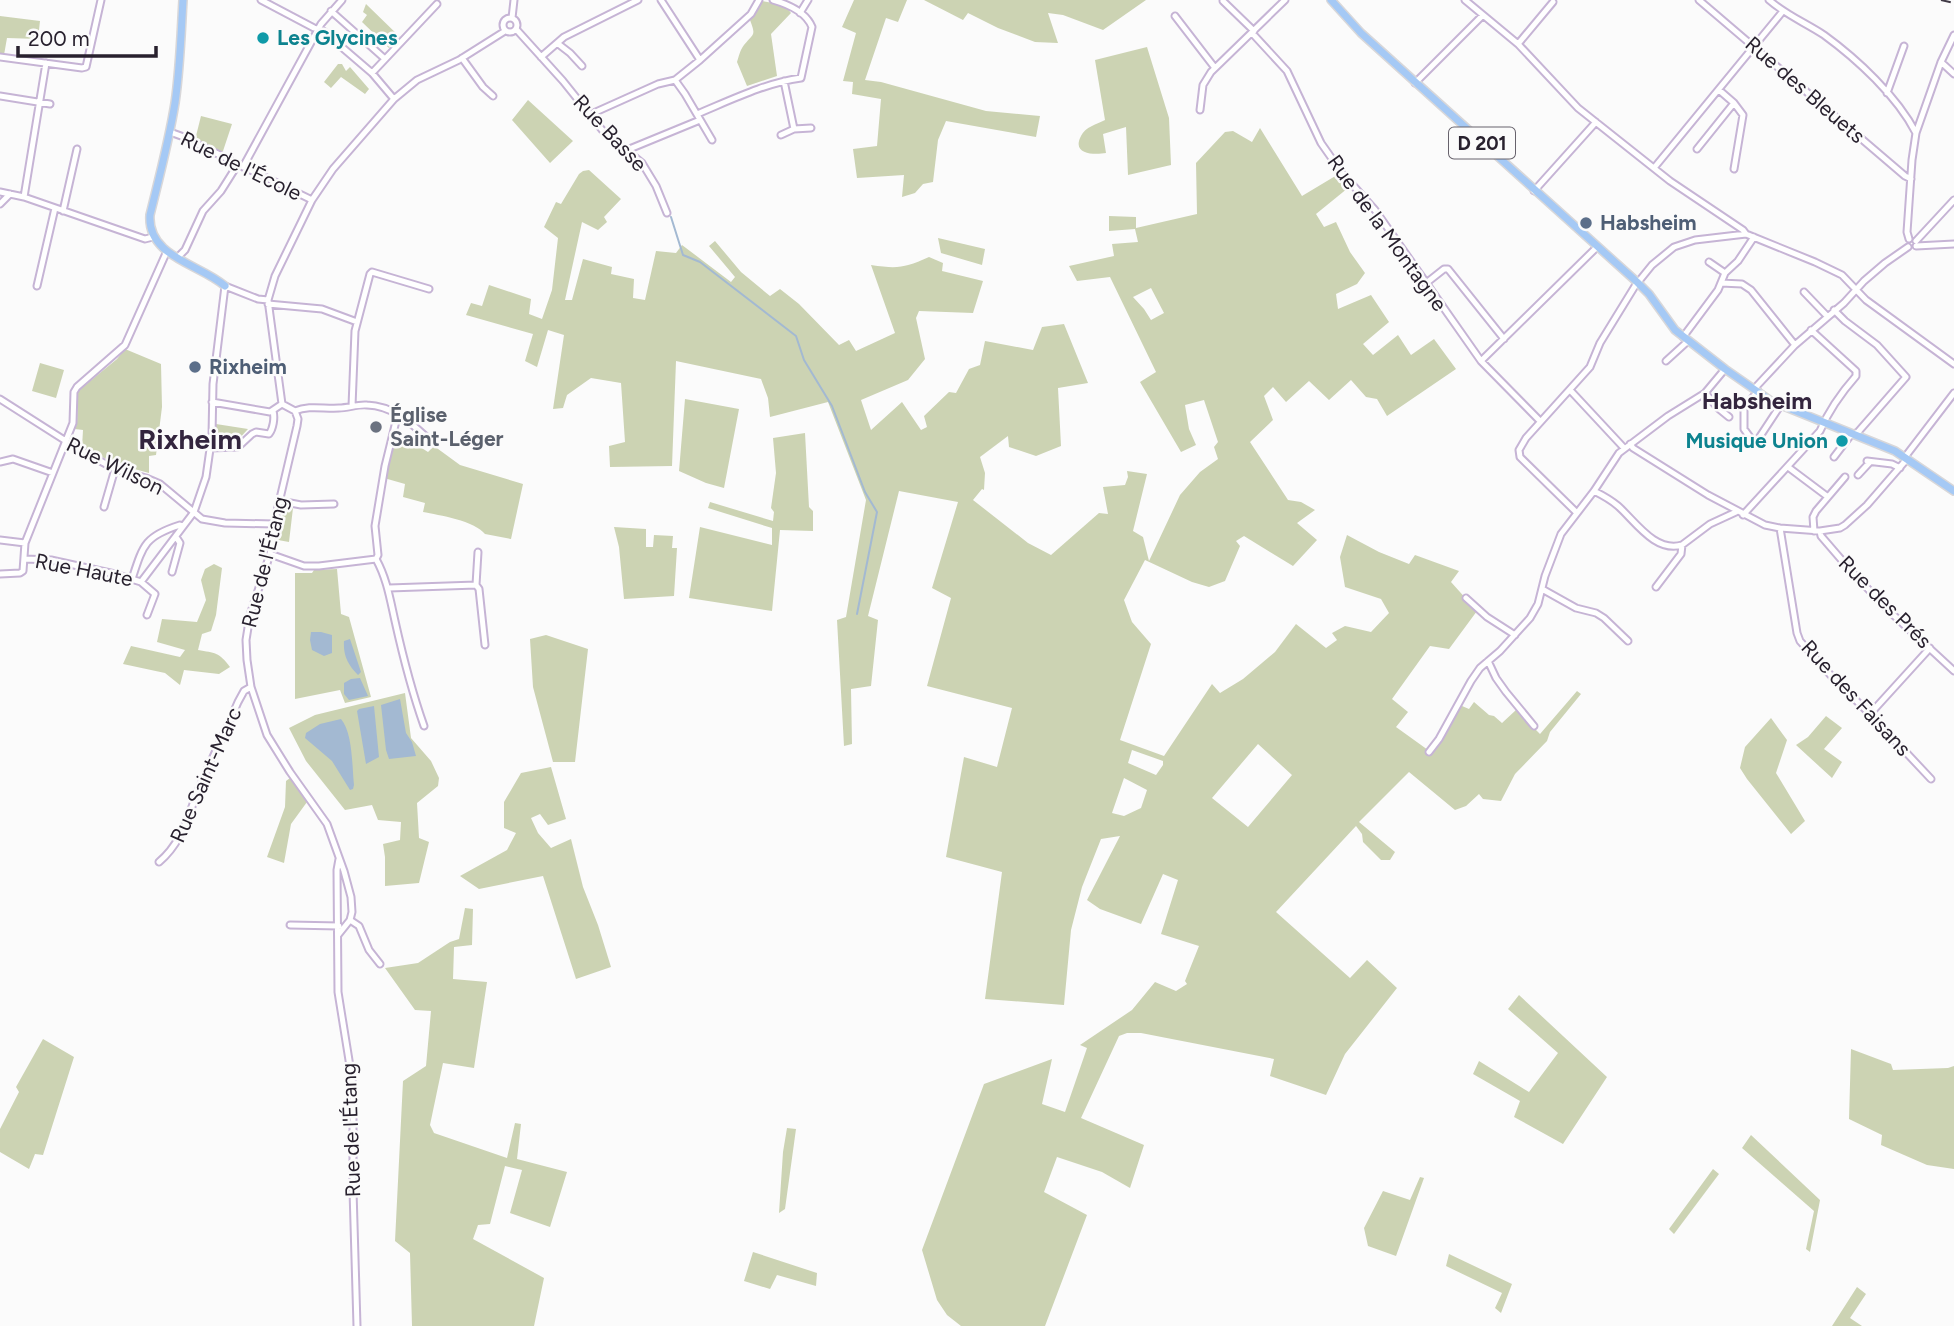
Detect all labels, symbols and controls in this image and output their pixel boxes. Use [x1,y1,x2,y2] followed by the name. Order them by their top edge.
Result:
[18,14,156,58] scale bar
[277,25,398,50] place label: Les Glycines
[28,26,90,51] text: 200 m
[255,30,271,46] marker: Les Glycines
[1740,31,1870,148] street label: Rue des Bleuets
[568,89,652,176] street label: Rue Basse
[177,126,306,206] street label: Rue de l'École
[1449,127,1515,158] road number: D 201
[1322,150,1452,316] street label: Rue de la Montagne
[1600,210,1697,235] place label: Habsheim
[1578,215,1594,231] marker: Habsheim
[209,354,287,379] place label: Rixheim
[187,359,203,375] marker: Rixheim
[1702,386,1812,415] district label: Habsheim
[390,402,504,451] place label: Église Saint-Léger
[368,419,384,435] marker: Église Saint-Léger
[138,422,242,456] district label: Rixheim
[1685,428,1828,453] place label: Musique Union
[63,431,168,500] street label: Rue Wilson
[1834,433,1850,449] marker: Musique Union
[236,494,293,630] street label: Rue de l'Étang
[33,548,135,591] street label: Rue Haute
[1834,550,1937,653] street label: Rue des Prés
[1796,635,1916,761] street label: Rue des Faisans
[165,703,247,846] street label: Rue Saint-Marc
[336,1062,365,1198] street label: Rue de l'Étang

